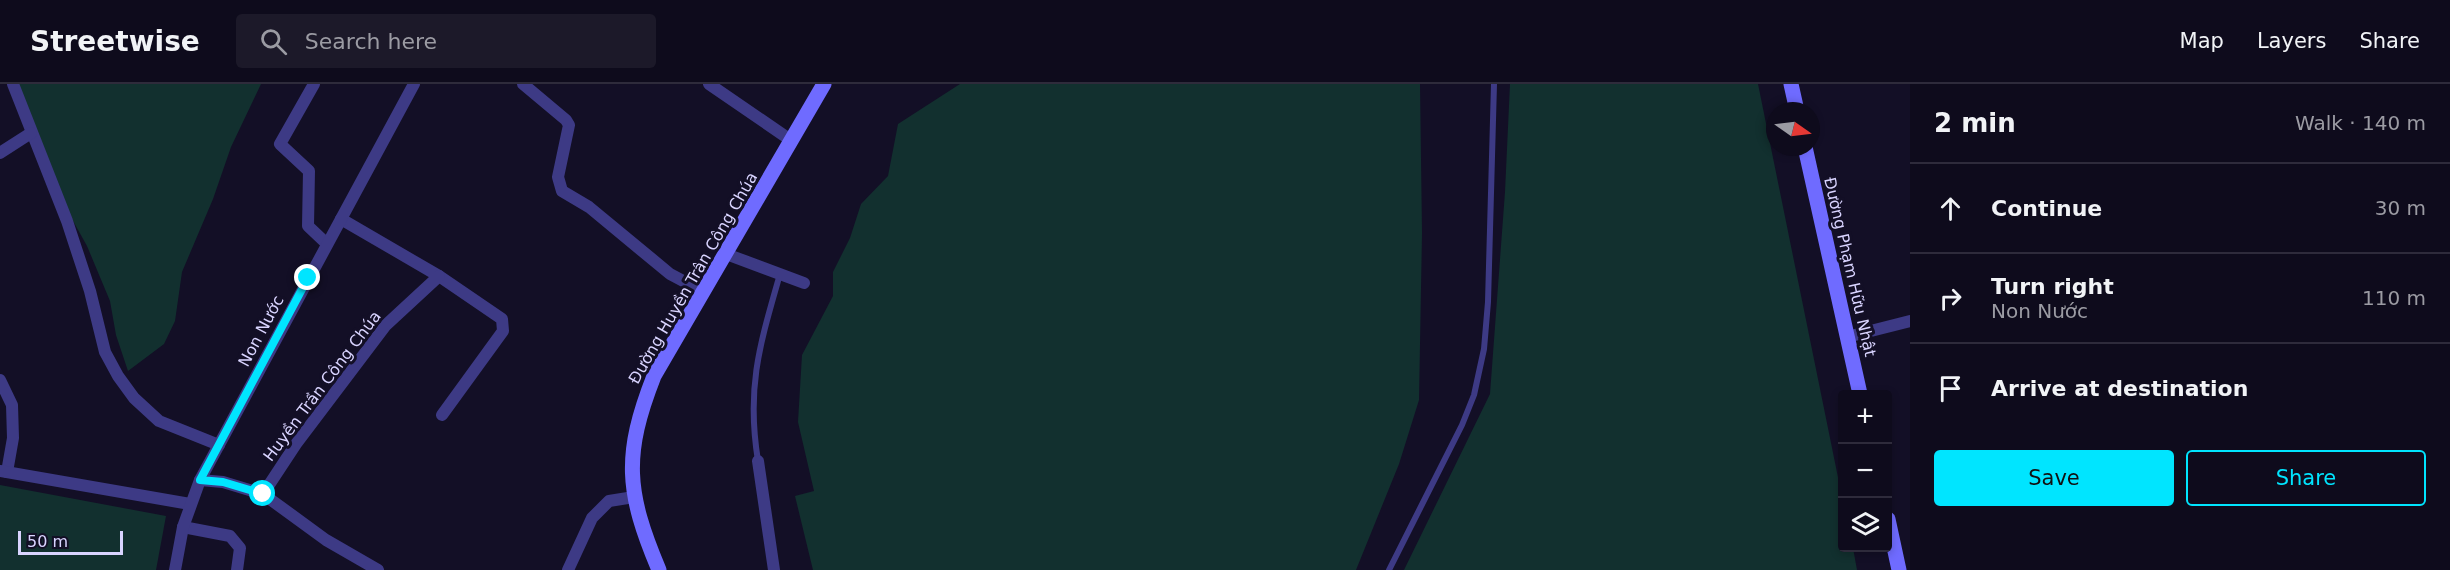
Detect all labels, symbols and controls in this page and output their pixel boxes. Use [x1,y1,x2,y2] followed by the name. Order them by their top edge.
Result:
[236,14,656,68] search box
[30,25,200,58] text: Streetwise
[257,25,290,58] icon: search
[305,29,437,54] text: Search here
[2180,29,2224,53] text: Map
[2257,29,2326,53] text: Layers
[2359,29,2420,53] text: Share
[1766,102,1820,156] north arrow
[1934,108,2016,138] text: 2 min
[2295,111,2426,135] text: Walk · 140 m
[625,169,761,387] street label: Đường Huyền Trân Công Chúa
[1820,175,1880,359] street label: Đường Phạm Hữu Nhật
[1934,192,1967,225] icon: ahead
[1991,196,2102,221] text: Continue
[2375,196,2426,220] text: 30 m
[294,264,320,290] route end
[1991,274,2114,299] text: Turn right
[1934,282,1967,315] icon: right
[2362,286,2426,310] text: 110 m
[234,292,288,370] street label: Non Nước
[1991,299,2088,323] text: Non Nước
[259,307,385,465] street label: Huyền Trần Công Chúa
[1934,372,1967,405] icon: arrive
[1991,376,2248,401] text: Arrive at destination
[1838,390,1892,552] map controls
[1838,390,1892,444] button: +
[1838,444,1892,498] button: −
[1934,450,2174,506] button: Save
[2186,450,2426,506] button: Share
[249,480,275,506] route start
[1838,498,1892,552] button: layers
[18,528,123,556] scale bar
[27,532,68,551] text: 50 m

